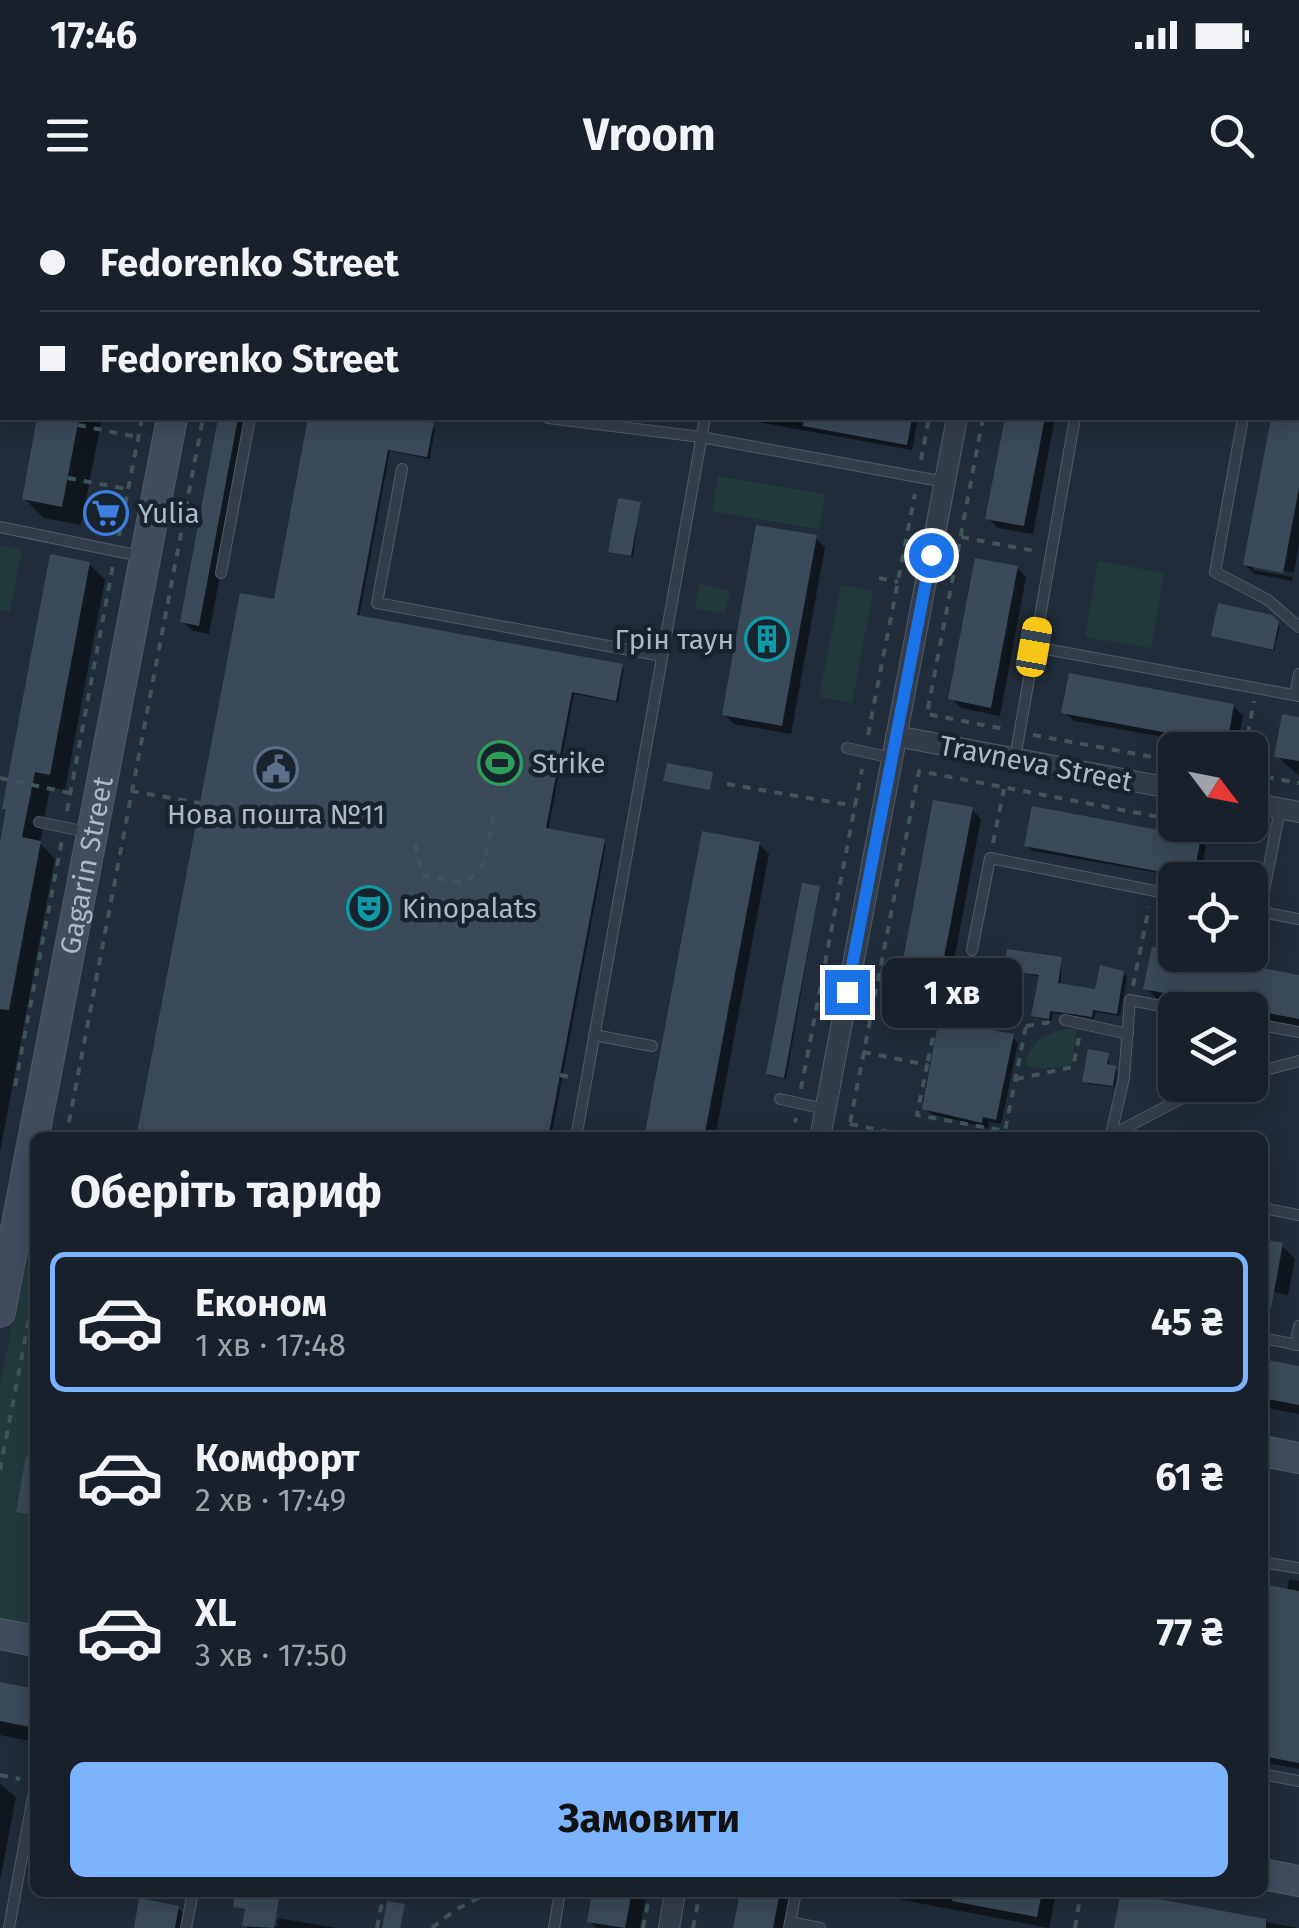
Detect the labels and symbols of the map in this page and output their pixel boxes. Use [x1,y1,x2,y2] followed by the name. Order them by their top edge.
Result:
[83,490,129,536] supermarket icon: Yulia
[138,497,200,530] place label: Yulia
[909,533,954,578] route start
[1014,615,1054,679] car
[744,616,790,662] building icon: Грін таун
[615,623,734,656] place label: Грін таун
[937,729,1136,799] street label: Travneva Street
[1158,732,1268,842] north arrow
[477,740,523,786] sports icon: Strike
[253,746,299,792] public building icon: Нова пошта №11
[532,747,605,780] place label: Strike
[53,773,120,957] street label: Gagarin Street
[167,798,385,831] place label: Нова пошта №11
[346,885,392,931] theatre icon: Kinopalats
[402,892,537,925] place label: Kinopalats
[882,957,1022,1027] callout: 1 хв
[825,970,870,1015] route end

